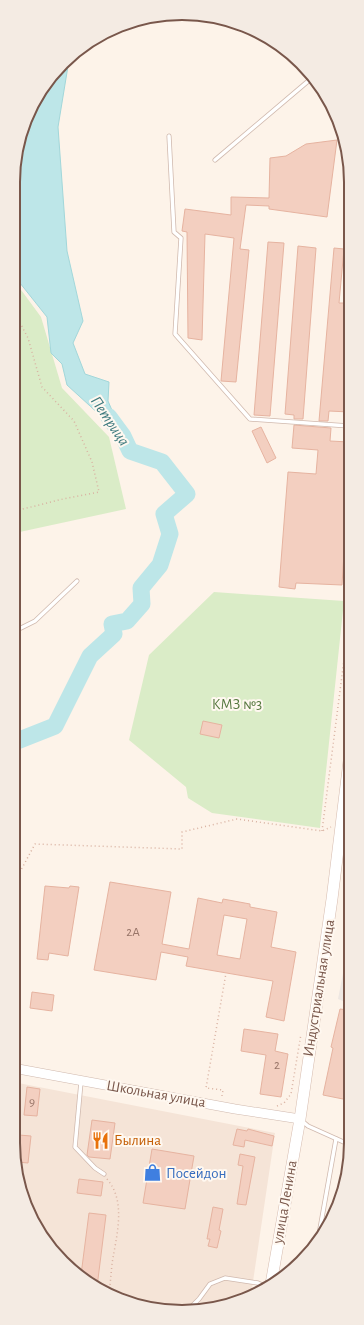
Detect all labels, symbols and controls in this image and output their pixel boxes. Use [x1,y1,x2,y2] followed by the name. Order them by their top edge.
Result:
[87,393,132,449] water label: Петрица
[212,697,262,712] park label: КМЗ №3
[301,918,337,1058] street label: Индустриальная улица
[126,926,140,939] house number: 2А
[274,1059,280,1072] house number: 2
[105,1078,207,1110] street label: Школьная улица
[29,1096,35,1109] house number: 9
[91,1130,111,1150] restaurant icon: Былина
[114,1133,161,1148] place label: Былина
[270,1159,300,1246] street label: улица Ленина
[143,1163,163,1183] shop icon: Посейдон
[166,1166,226,1181] place label: Посейдон

